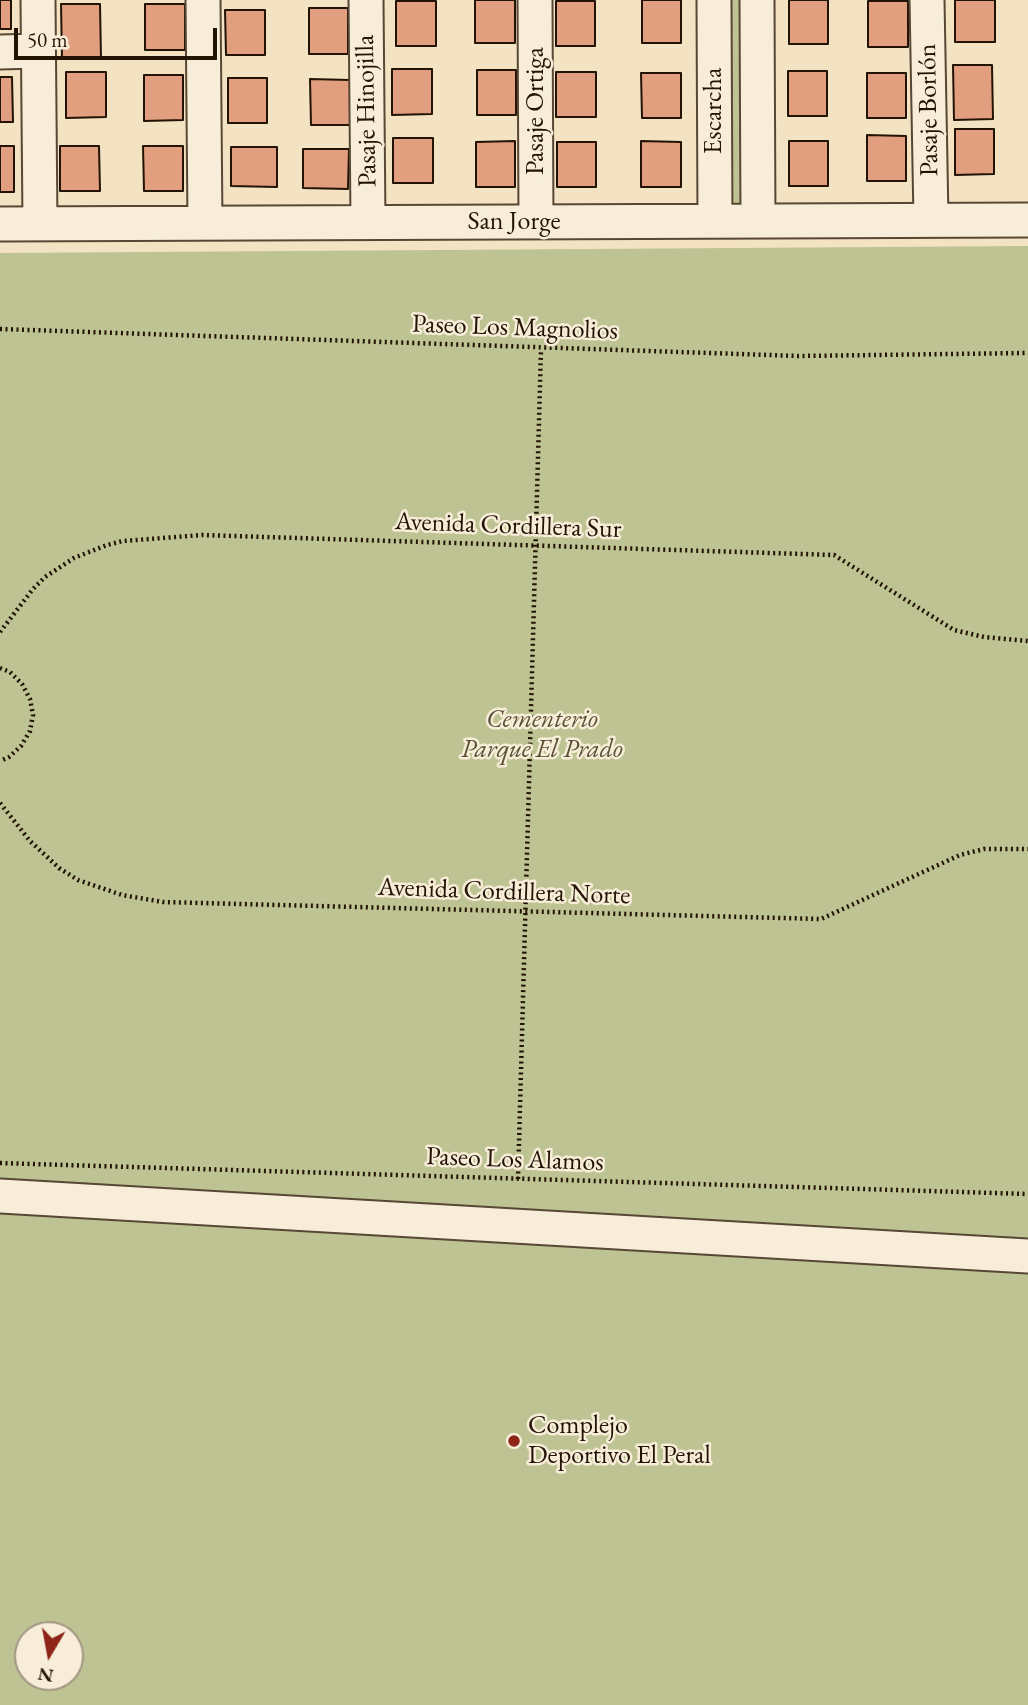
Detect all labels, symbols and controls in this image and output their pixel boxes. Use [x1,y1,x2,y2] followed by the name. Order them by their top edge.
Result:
[18,14,220,58] scale bar
[27,26,68,53] text: 50 m
[350,35,384,187] street label: Pasaje Hinojilla
[912,43,946,177] street label: Pasaje Borlón
[520,47,552,175] street label: Pasaje Ortiga
[698,68,730,154] street label: Escarcha
[467,206,561,238] street label: San Jorge
[411,309,619,347] street label: Paseo Los Magnolios
[394,506,622,546] street label: Avenida Cordillera Sur
[461,704,623,766] park label: Cementerio Parque El Prado
[377,872,631,912] street label: Avenida Cordillera Norte
[426,1141,604,1179] street label: Paseo Los Alamos
[528,1410,711,1472] place label: Complejo Deportivo El Peral
[506,1433,522,1449] marker: Complejo Deportivo El Peral
[14,1621,84,1691] north arrow
[36,1662,55,1689] text: N

